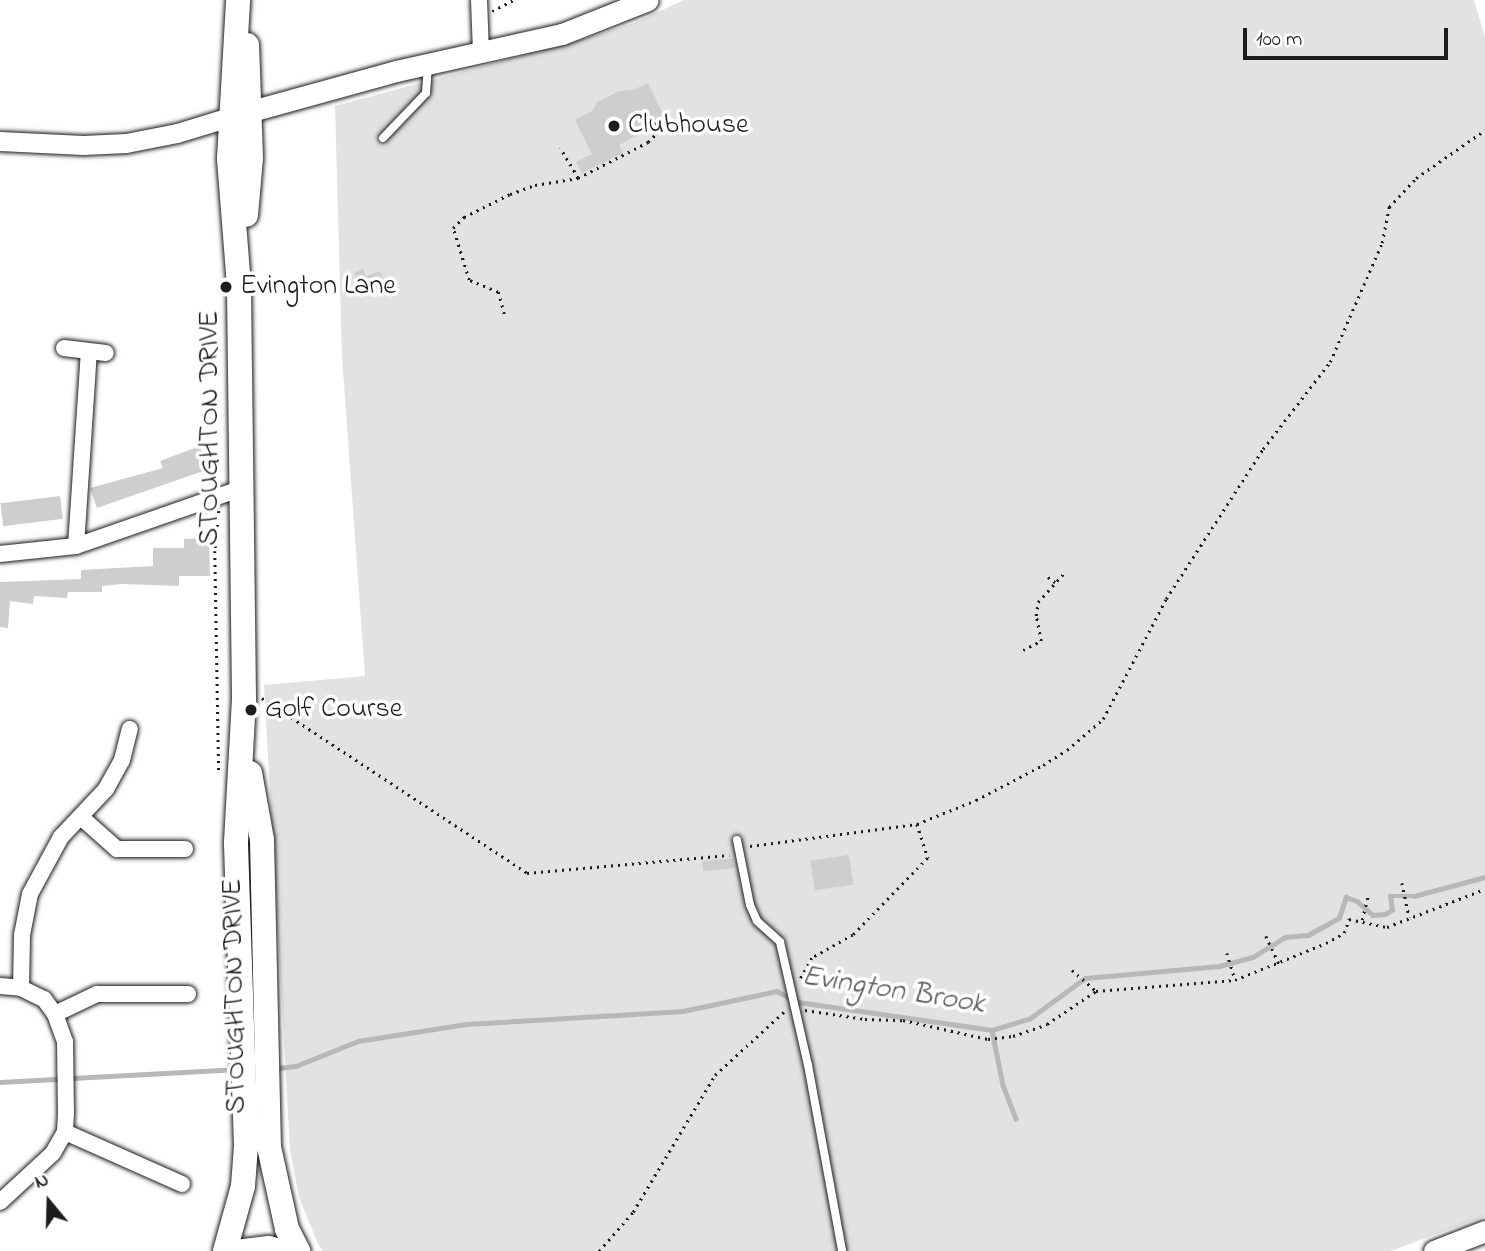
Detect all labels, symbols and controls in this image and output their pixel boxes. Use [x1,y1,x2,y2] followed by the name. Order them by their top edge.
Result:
[1247,14,1452,58] scale bar
[1256,25,1302,55] text: 100 m
[628,109,749,143] place label: Clubhouse
[606,118,622,134] marker: Clubhouse
[240,270,396,304] place label: Evington Lane
[218,279,234,295] marker: Evington Lane
[194,310,228,546] street label: STOUGHTON DRIVE
[265,693,402,727] place label: Golf Course
[243,702,259,718] marker: Golf Course
[217,878,255,1114] street label: STOUGHTON DRIVE
[799,959,987,1023] water label: Evington Brook
[14,1167,84,1237] north arrow
[32,1167,52,1197] text: N

